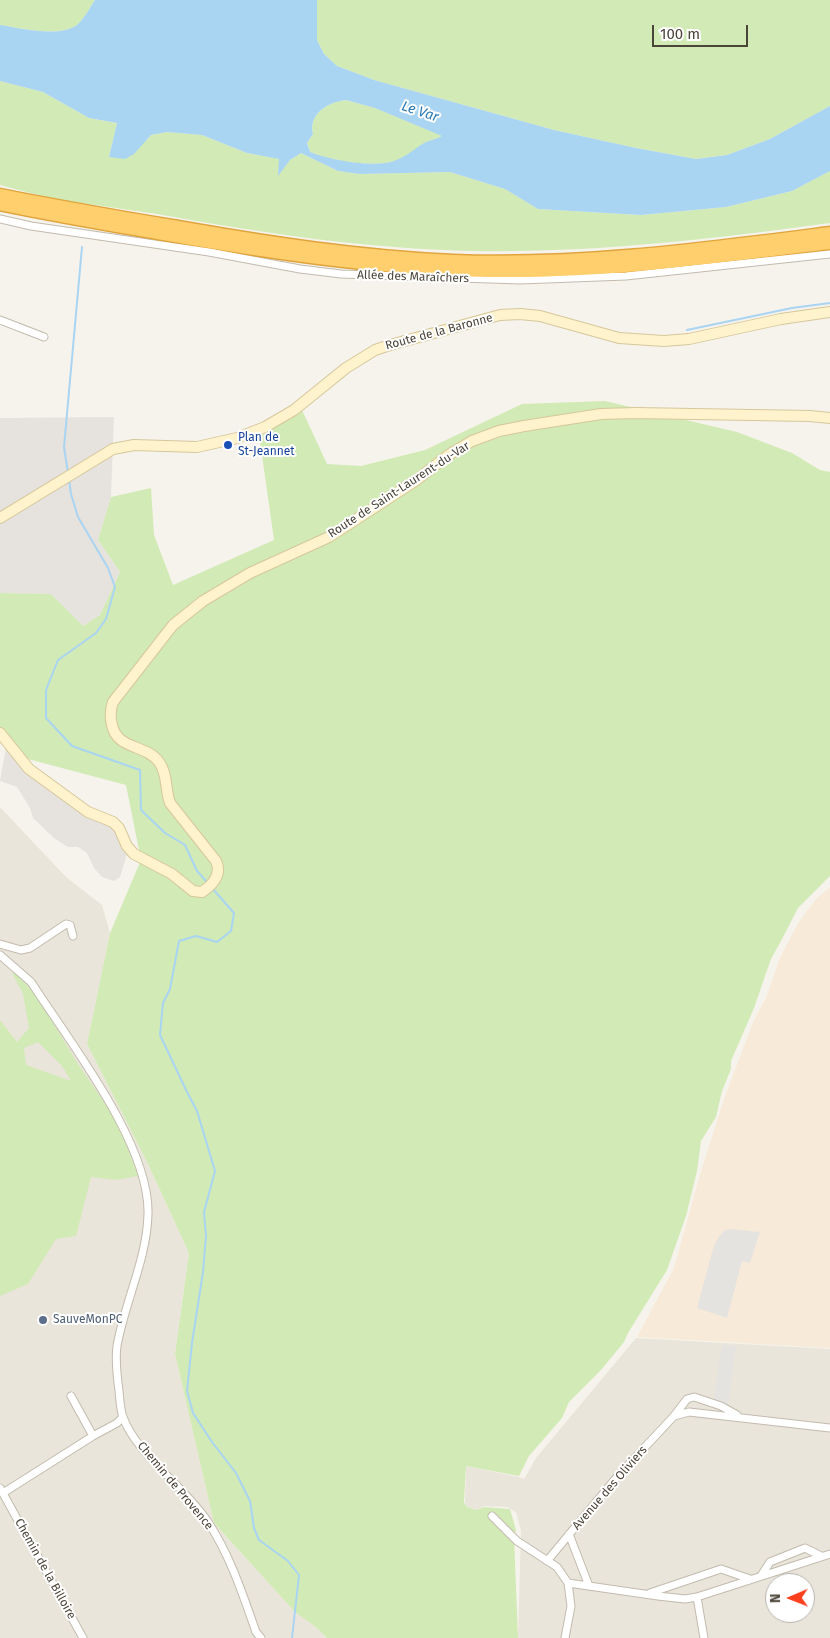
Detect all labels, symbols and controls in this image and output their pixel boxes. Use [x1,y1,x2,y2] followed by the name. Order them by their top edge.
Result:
[655,15,751,47] scale bar
[660,25,700,43] text: 100 m
[399,98,441,126] water label: Le Var
[357,268,469,286] street label: Allée des Maraîchers
[384,311,494,353] street label: Route de la Baronne
[238,431,295,459] place label: Plan de St-Jeannet
[222,439,234,451] marker: Plan de St-Jeannet
[325,439,473,541] street label: Route de Saint-Laurent-du-Var
[53,1313,123,1327] place label: SauveMonPC
[37,1314,49,1326] marker: SauveMonPC
[134,1439,216,1533] street label: Chemin de Provence
[570,1443,650,1533] street label: Avenue des Oliviers
[11,1516,79,1622] street label: Chemin de la Billoire
[765,1573,815,1623] north arrow
[767,1593,784,1603] text: N

